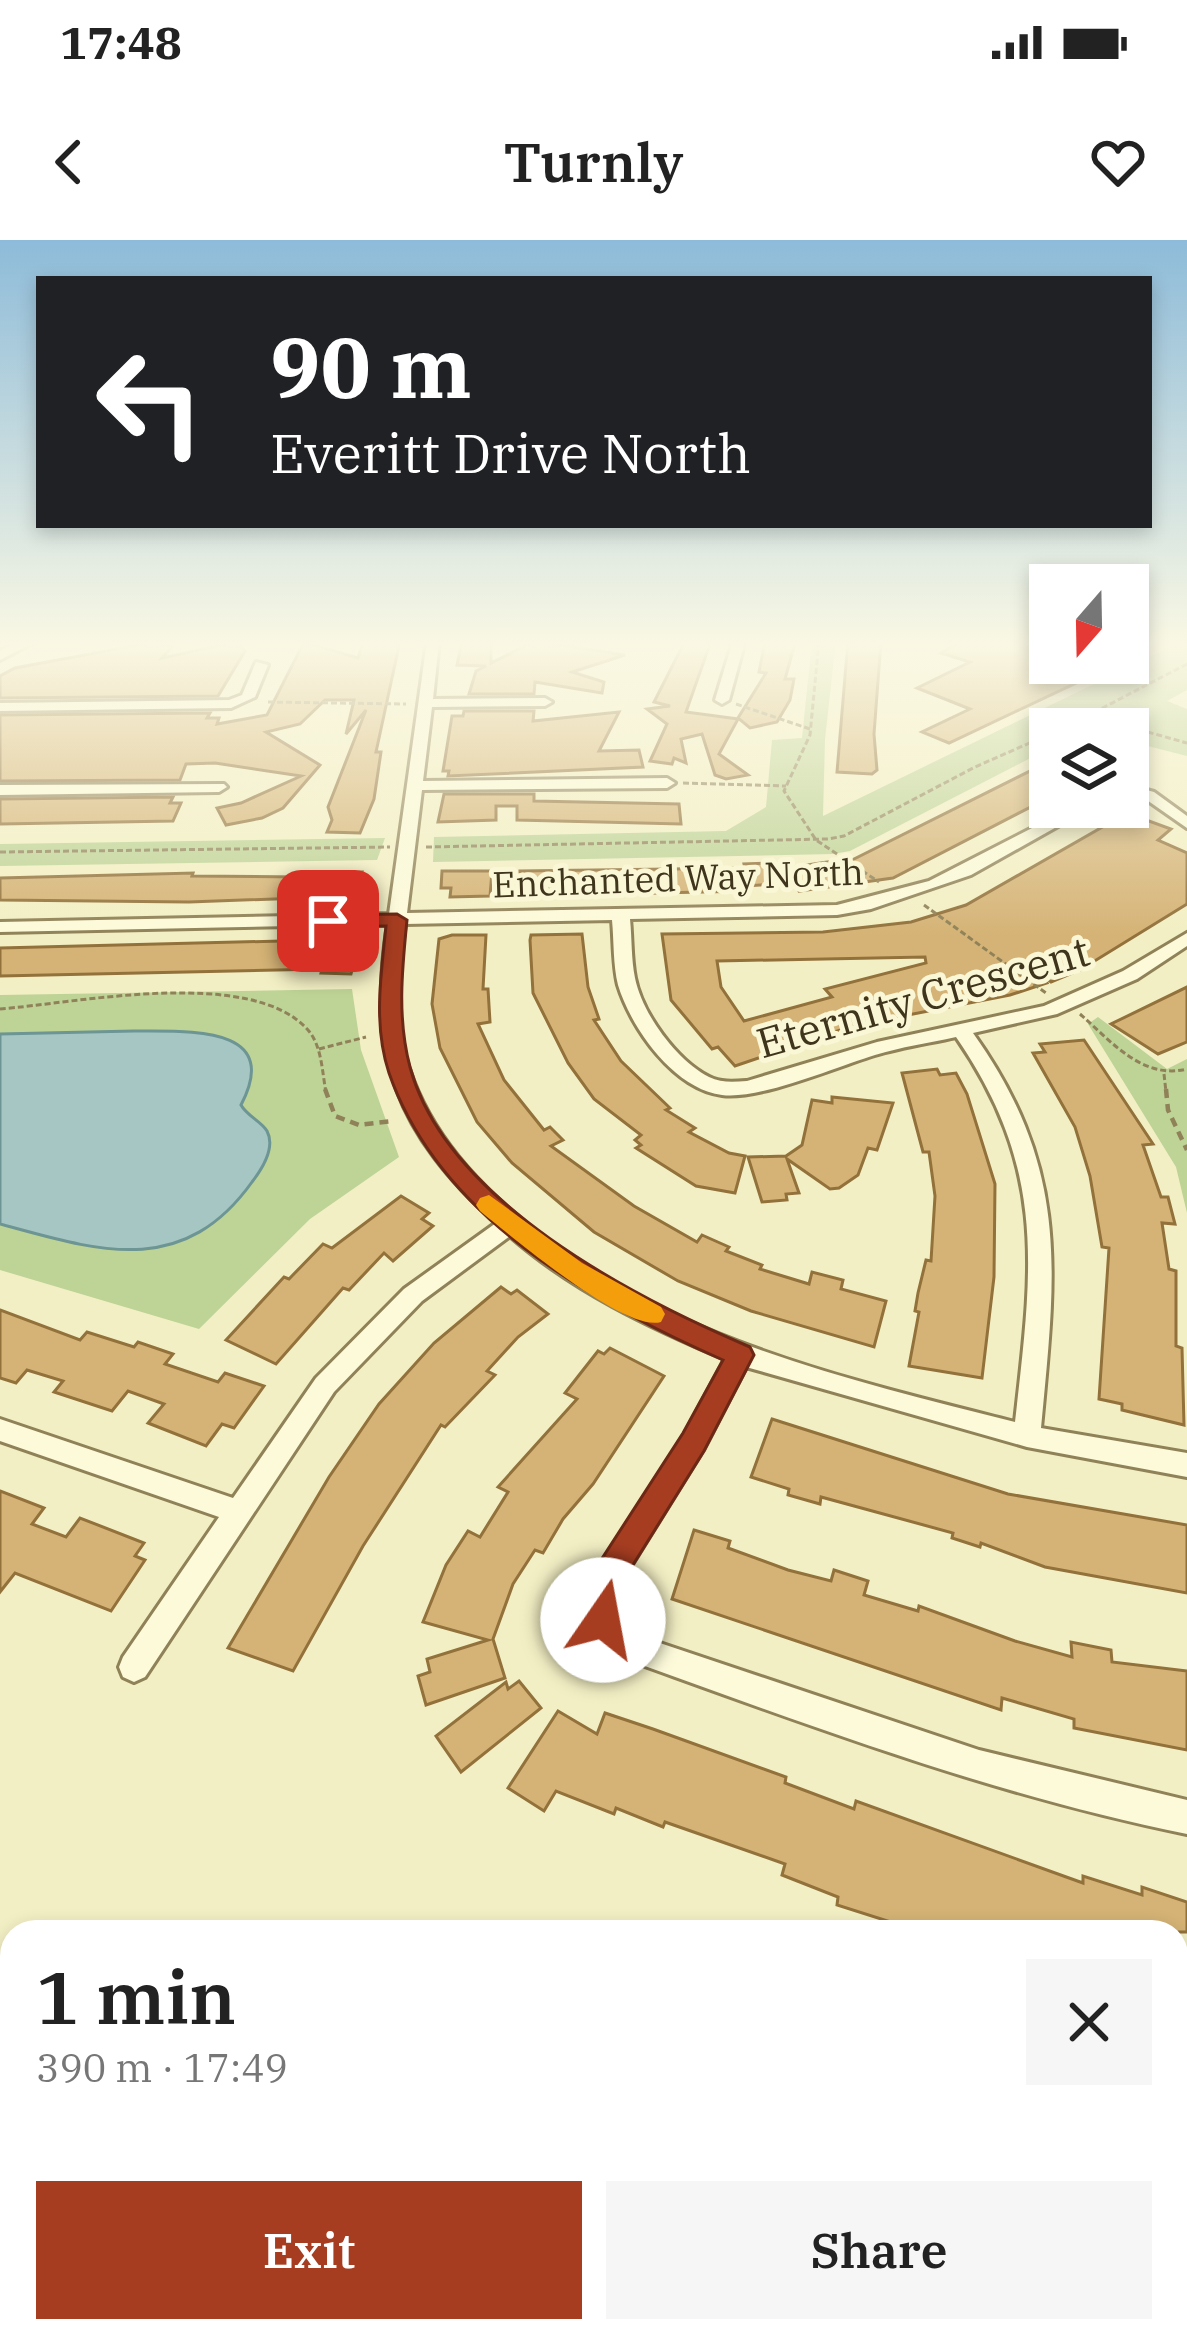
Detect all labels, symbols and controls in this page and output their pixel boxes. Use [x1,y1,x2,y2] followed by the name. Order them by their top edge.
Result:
[60,13,182,71] text: 17:48
[504,127,683,197] text: Turnly
[36,129,102,195] icon: back
[1085,129,1151,195] icon: heart
[270,312,472,421] text: 90 m
[72,324,228,480] icon: left
[270,418,751,488] text: Everitt Drive North
[1029,564,1149,684] north arrow
[1029,564,1149,828] map controls
[1029,708,1149,828] button: layers
[491,848,864,907] street label: Enchanted Way North
[277,870,379,972] pin
[295,888,361,954] icon: arrive
[750,923,1096,1070] street label: Eternity Crescent
[540,1557,666,1683] position arrow
[36,1950,236,2044] text: 1 min
[1026,1959,1152,2085] button: close
[36,2042,288,2093] text: 390 m · 17:49
[36,2181,582,2319] button: Exit
[606,2181,1152,2319] button: Share

